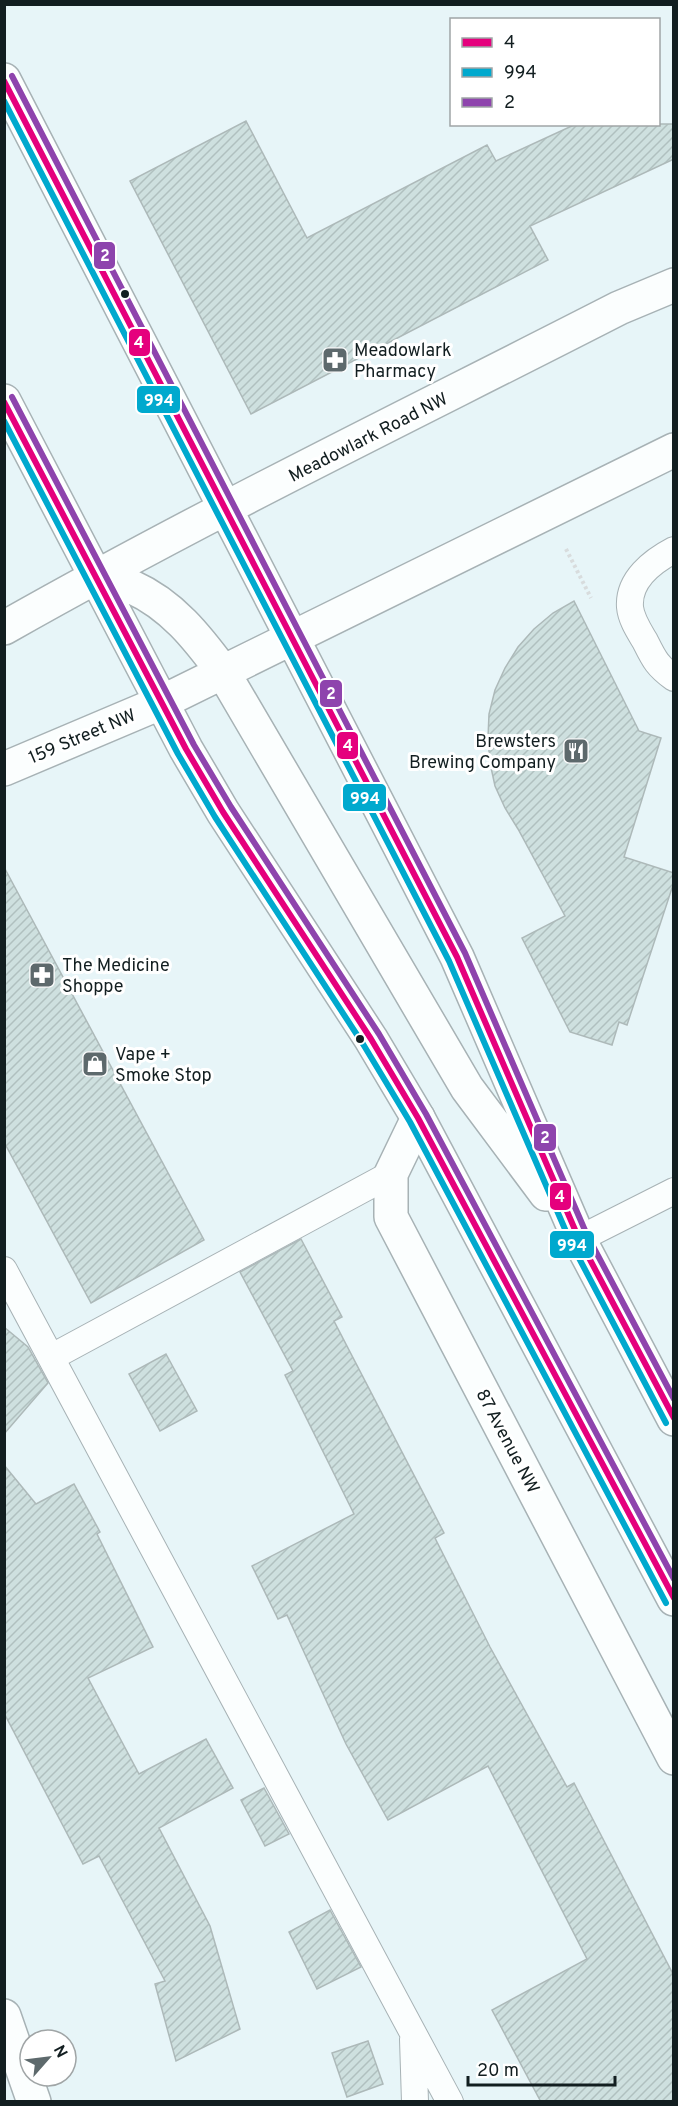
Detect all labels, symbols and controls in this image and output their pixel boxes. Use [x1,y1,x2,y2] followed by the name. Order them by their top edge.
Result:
[450,18,660,126] legend
[504,32,515,55] text: 4
[504,62,537,85] text: 994
[504,92,515,115] text: 2
[93,241,116,270] line badge: 2
[100,247,110,267] text: 2
[119,288,131,300] unlabelled marker
[128,328,151,357] line badge: 4
[134,334,144,354] text: 4
[354,340,452,384] place label: Meadowlark Pharmacy
[320,345,350,375] pharmacy icon: Meadowlark Pharmacy
[136,385,181,414] line badge: 994
[285,388,452,488] street label: Meadowlark Road NW
[144,392,174,412] text: 994
[319,679,343,708] line badge: 2
[326,685,336,705] text: 2
[26,704,140,770] street label: 159 Street NW
[336,731,359,760] line badge: 4
[409,731,556,775] place label: Brewsters Brewing Company
[561,736,591,766] restaurant icon: Brewsters Brewing Company
[343,737,353,757] text: 4
[342,783,387,812] line badge: 994
[350,790,380,810] text: 994
[62,955,170,999] place label: The Medicine Shoppe
[27,960,57,990] pharmacy icon: The Medicine Shoppe
[354,1033,366,1045] unlabelled marker
[115,1044,212,1088] place label: Vape + Smoke Stop
[80,1049,110,1079] shop icon: Vape + Smoke Stop
[533,1123,557,1152] line badge: 2
[540,1129,550,1149] text: 2
[549,1182,572,1211] line badge: 4
[555,1188,565,1208] text: 4
[549,1230,595,1259] line badge: 994
[557,1237,587,1257] text: 994
[470,1385,544,1498] street label: 87 Avenue NW
[18,2028,78,2088] north arrow
[48,2042,71,2062] text: N
[468,2049,615,2087] scale bar
[477,2060,519,2083] text: 20 m

